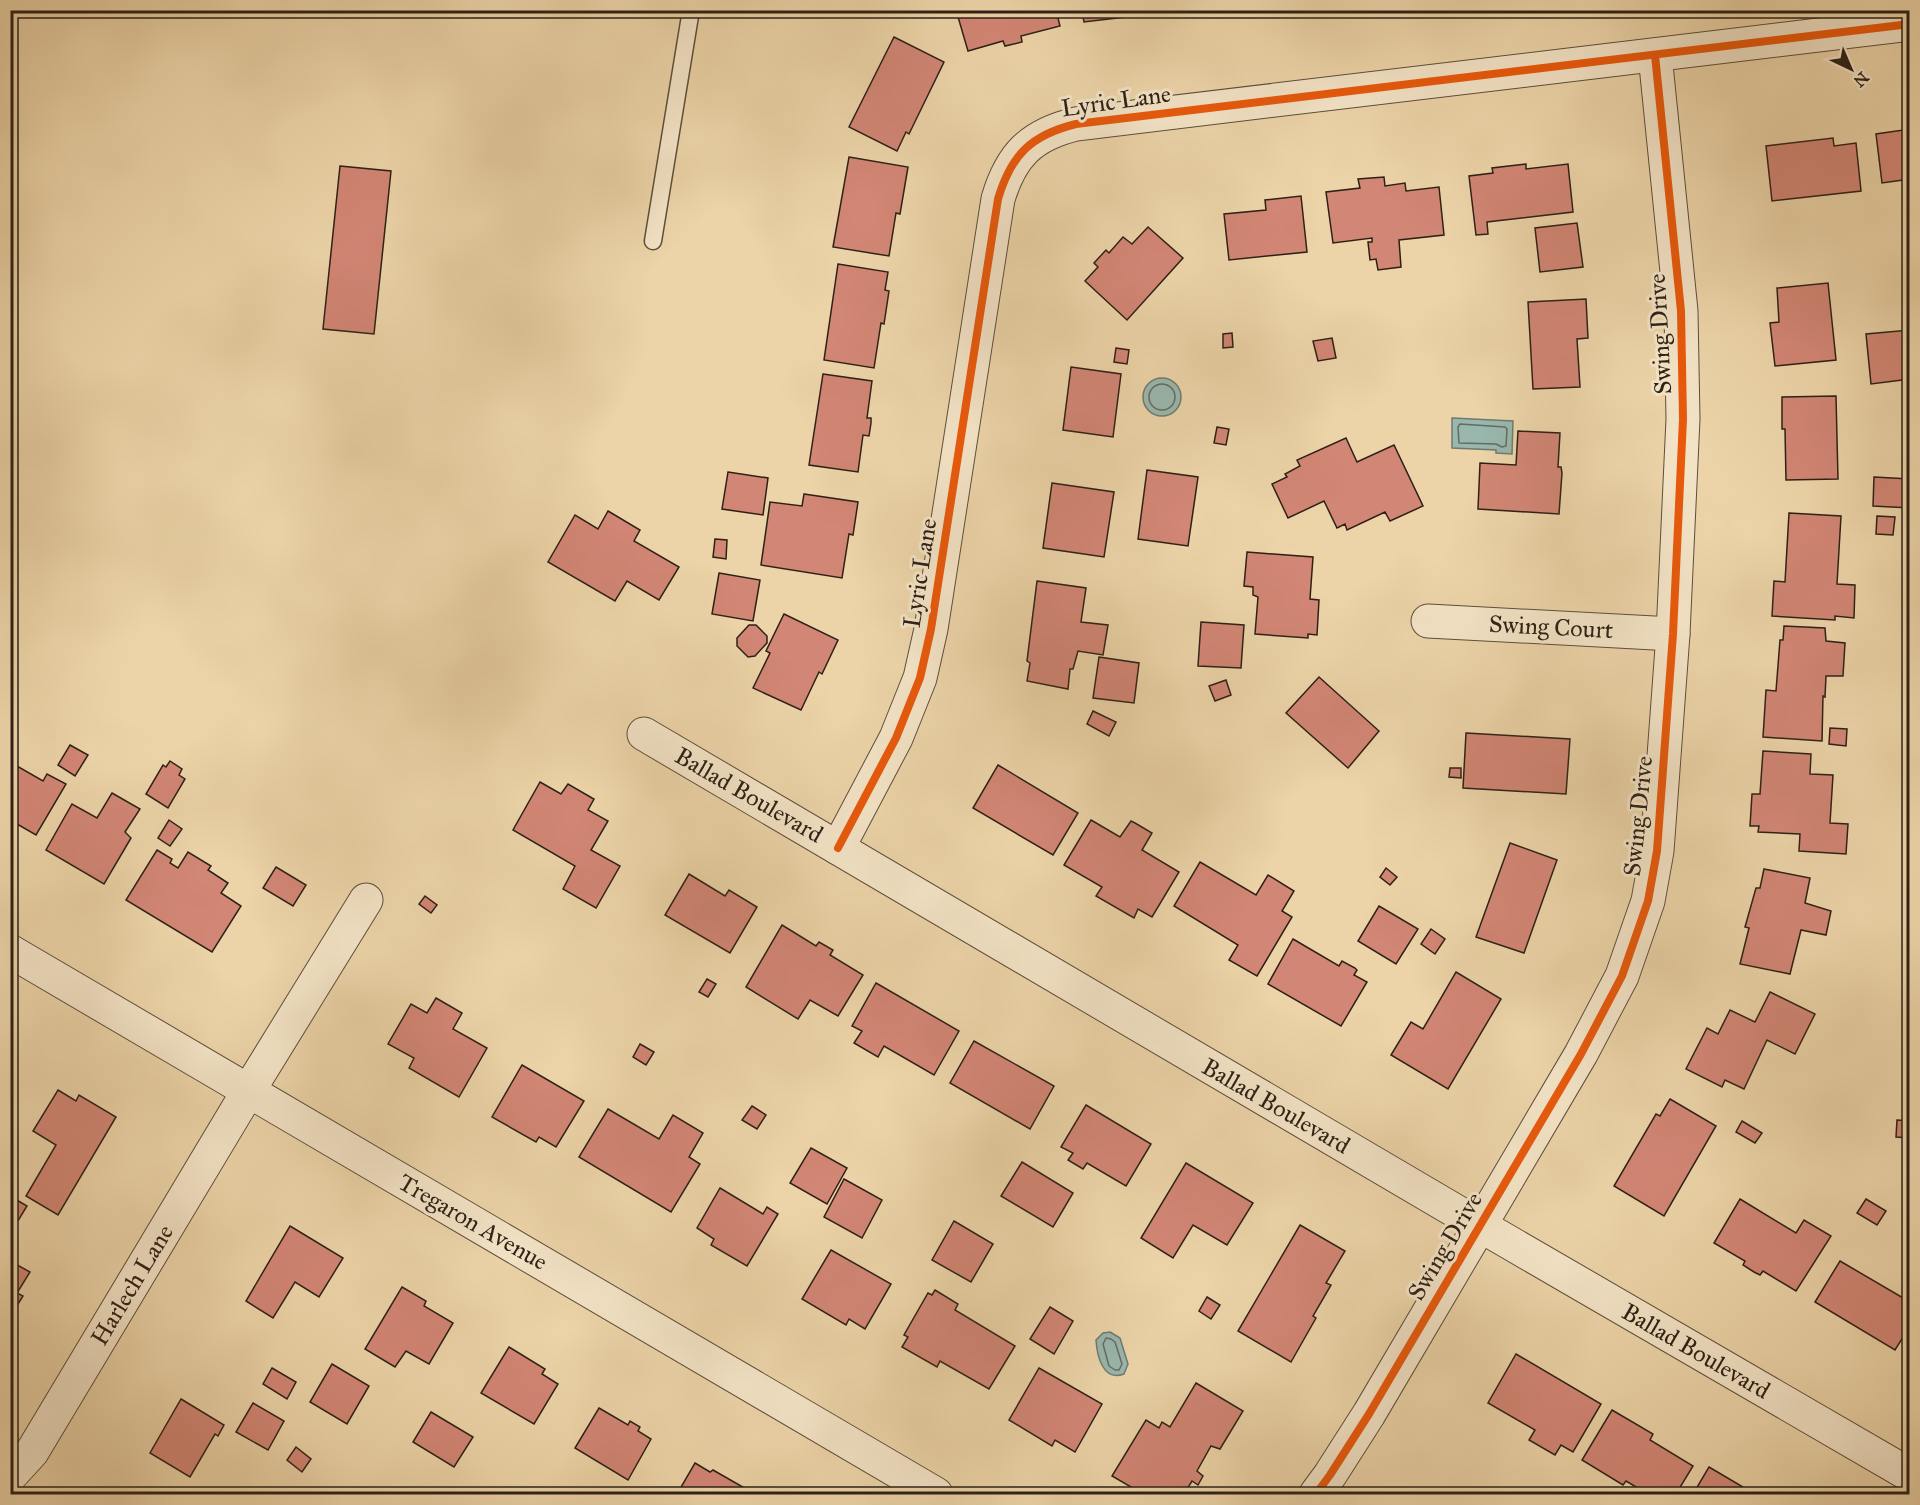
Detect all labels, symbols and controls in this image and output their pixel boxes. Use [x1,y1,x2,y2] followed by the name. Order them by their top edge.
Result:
[1821,39,1881,99] north arrow
[1849,68,1873,91] text: N
[1059,78,1173,124] street label: Lyric Lane
[1642,273,1678,395] street label: Swing Drive
[897,516,943,630] street label: Lyric Lane
[1488,609,1614,645] street label: Swing Court
[670,740,828,850] street label: Ballad Boulevard
[1617,754,1659,878] street label: Swing Drive
[1197,1051,1355,1161] street label: Ballad Boulevard
[393,1167,553,1277] street label: Tregaron Avenue
[1401,1186,1489,1306] street label: Swing Drive
[84,1219,180,1351] street label: Harlech Lane
[1617,1296,1775,1406] street label: Ballad Boulevard

